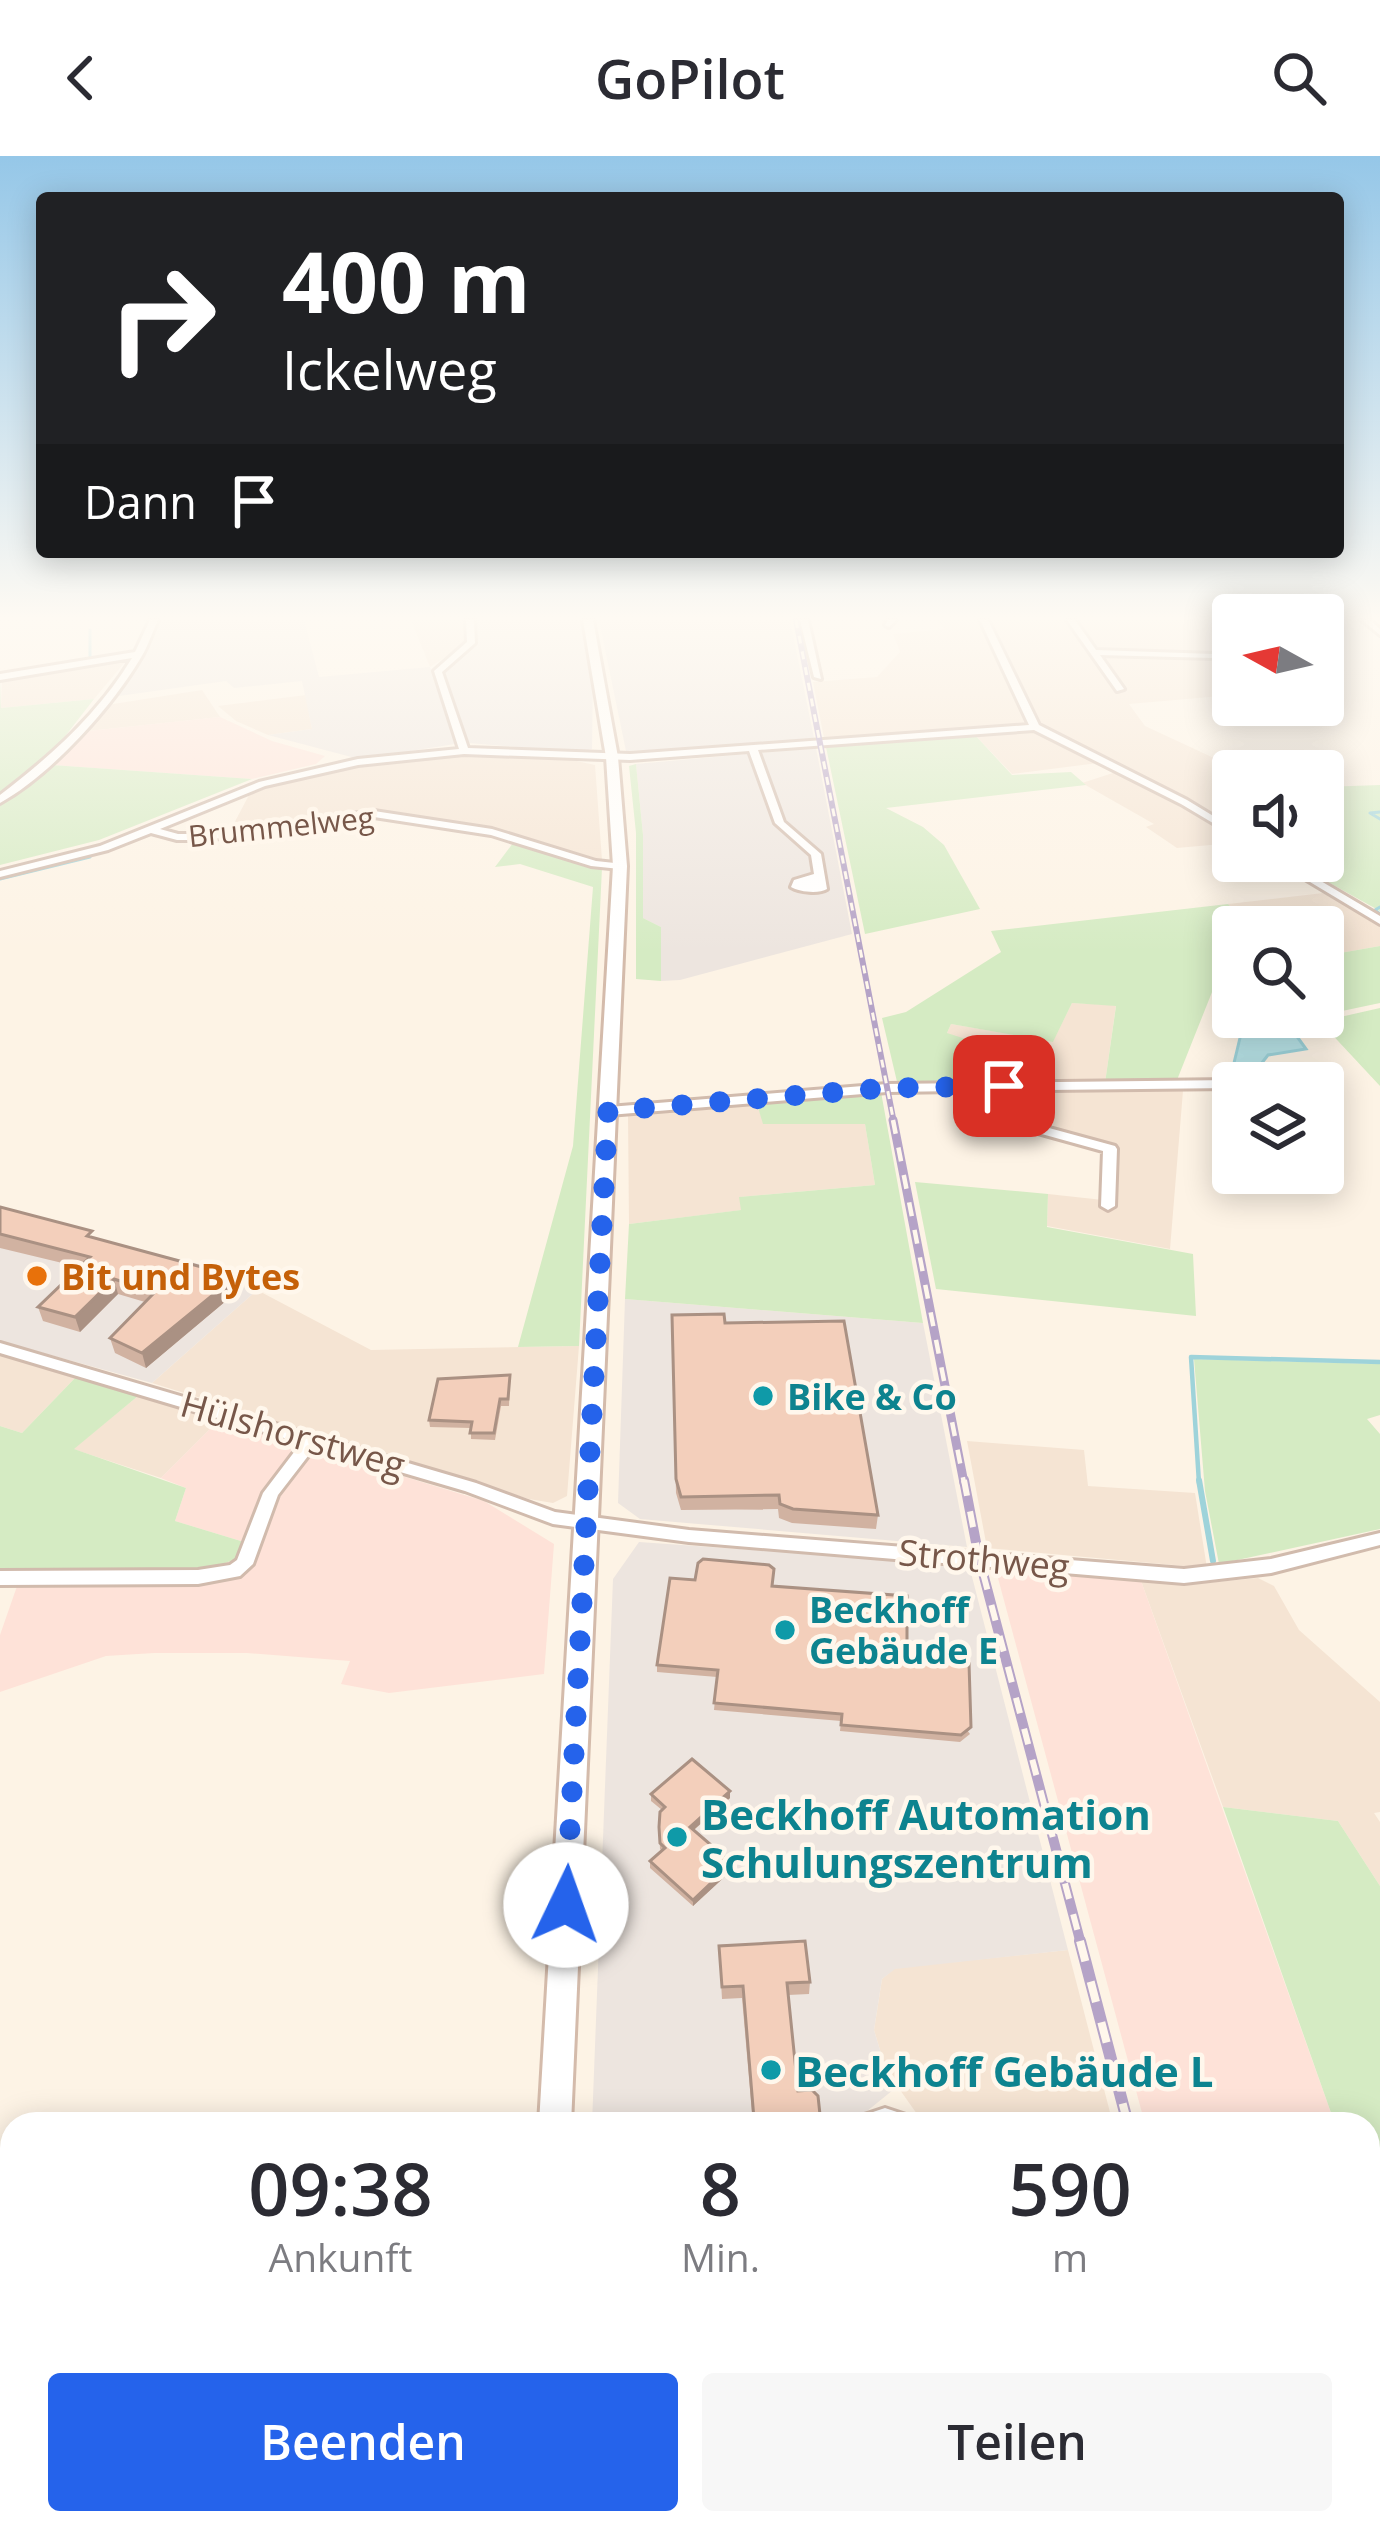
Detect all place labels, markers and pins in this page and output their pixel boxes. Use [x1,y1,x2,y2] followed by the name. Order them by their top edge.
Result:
[953,1035,1055,1137] pin
[61,1252,300,1301] place label: Bit und Bytes
[24,1263,50,1289] marker: Bit und Bytes
[787,1372,957,1421] place label: Bike & Co
[750,1383,776,1409] marker: Bike & Co
[809,1585,998,1675] place label: Beckhoff Gebäude E
[772,1617,798,1643] marker: Beckhoff Gebäude E
[701,1785,1151,1890] place label: Beckhoff Automation Schulungszentrum
[664,1824,690,1850] marker: Beckhoff Automation Schulungszentrum
[795,2042,1214,2099] place label: Beckhoff Gebäude L
[758,2057,784,2083] marker: Beckhoff Gebäude L

